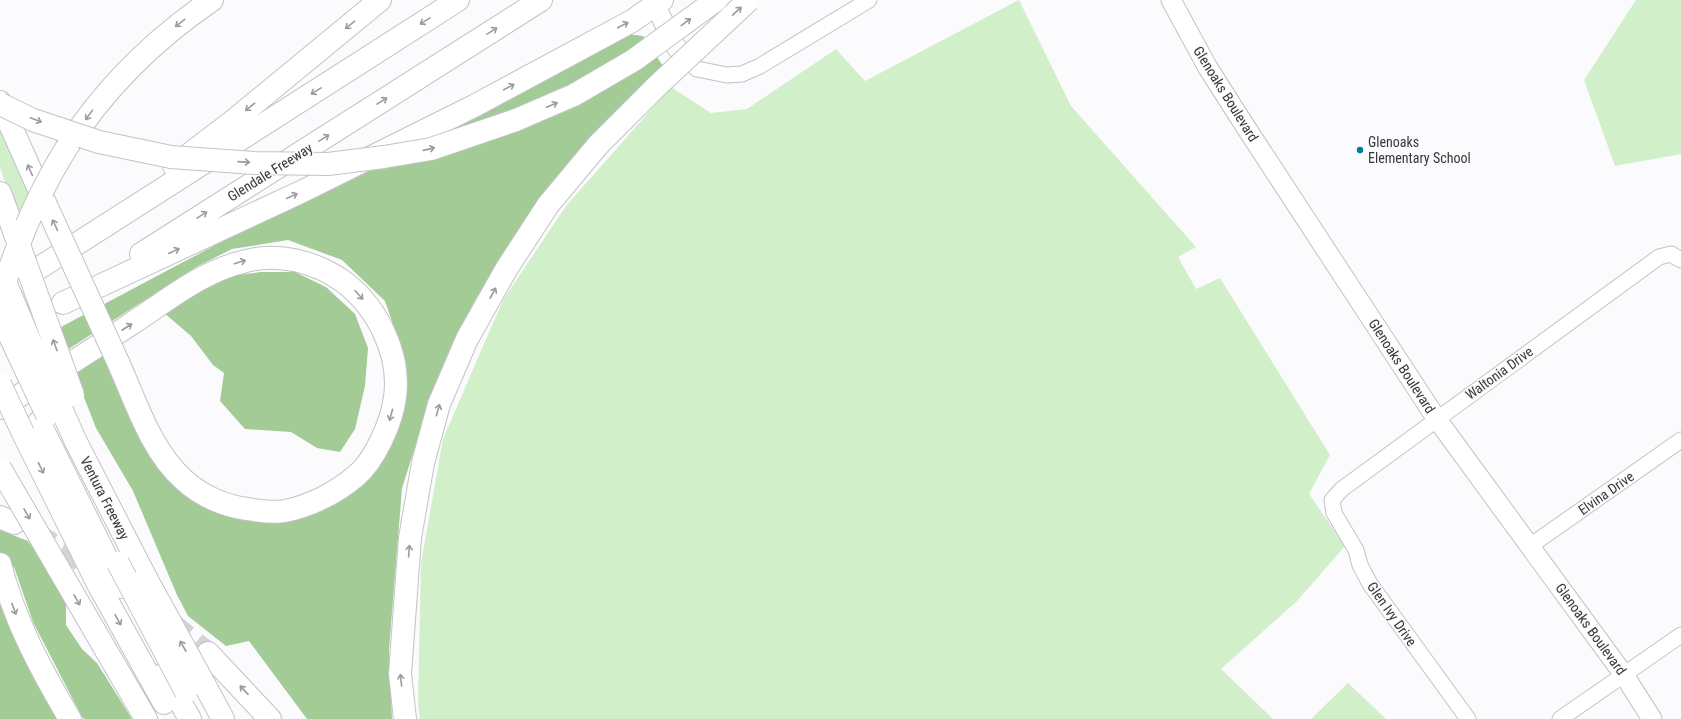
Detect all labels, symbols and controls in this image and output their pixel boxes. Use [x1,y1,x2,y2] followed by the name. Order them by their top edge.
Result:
[732,6,742,16] one-way arrow
[420,17,431,25] one-way arrow
[680,17,691,26] one-way arrow
[175,18,186,27] one-way arrow
[345,20,356,29] one-way arrow
[617,21,629,29] one-way arrow
[486,27,497,35] one-way arrow
[1190,43,1262,145] street label: Glenoaks Boulevard
[502,83,514,91] one-way arrow
[310,87,322,95] one-way arrow
[376,96,388,104] one-way arrow
[545,100,557,108] one-way arrow
[244,103,255,112] one-way arrow
[85,109,94,120] one-way arrow
[29,117,41,125] one-way arrow
[318,133,330,141] one-way arrow
[1368,134,1471,166] place label: Glenoaks Elementary School
[225,139,315,204] street label: Glendale Freeway
[422,145,435,153] one-way arrow
[1355,145,1365,155] marker: Glenoaks Elementary School
[237,159,250,166] one-way arrow
[26,164,34,176] one-way arrow
[285,192,297,199] one-way arrow
[196,211,207,219] one-way arrow
[51,219,58,231] one-way arrow
[168,247,180,254] one-way arrow
[233,258,245,266] one-way arrow
[490,287,498,299] one-way arrow
[354,290,363,300] one-way arrow
[1366,316,1438,416] street label: Glenoaks Boulevard
[122,323,133,331] one-way arrow
[51,339,58,352] one-way arrow
[1462,343,1536,403] street label: Waltonia Drive
[435,404,442,417] one-way arrow
[387,408,394,421] one-way arrow
[77,454,133,542] street label: Ventura Freeway
[37,462,45,474] one-way arrow
[1575,468,1637,518] street label: Elvina Drive
[23,507,31,519] one-way arrow
[406,545,413,558] one-way arrow
[1364,579,1420,649] street label: Glen Ivy Drive
[1552,580,1630,678] street label: Glenoaks Boulevard
[73,594,81,605] one-way arrow
[11,603,19,615] one-way arrow
[115,614,123,626] one-way arrow
[179,640,187,652] one-way arrow
[397,674,404,687] one-way arrow
[239,685,249,695] one-way arrow

